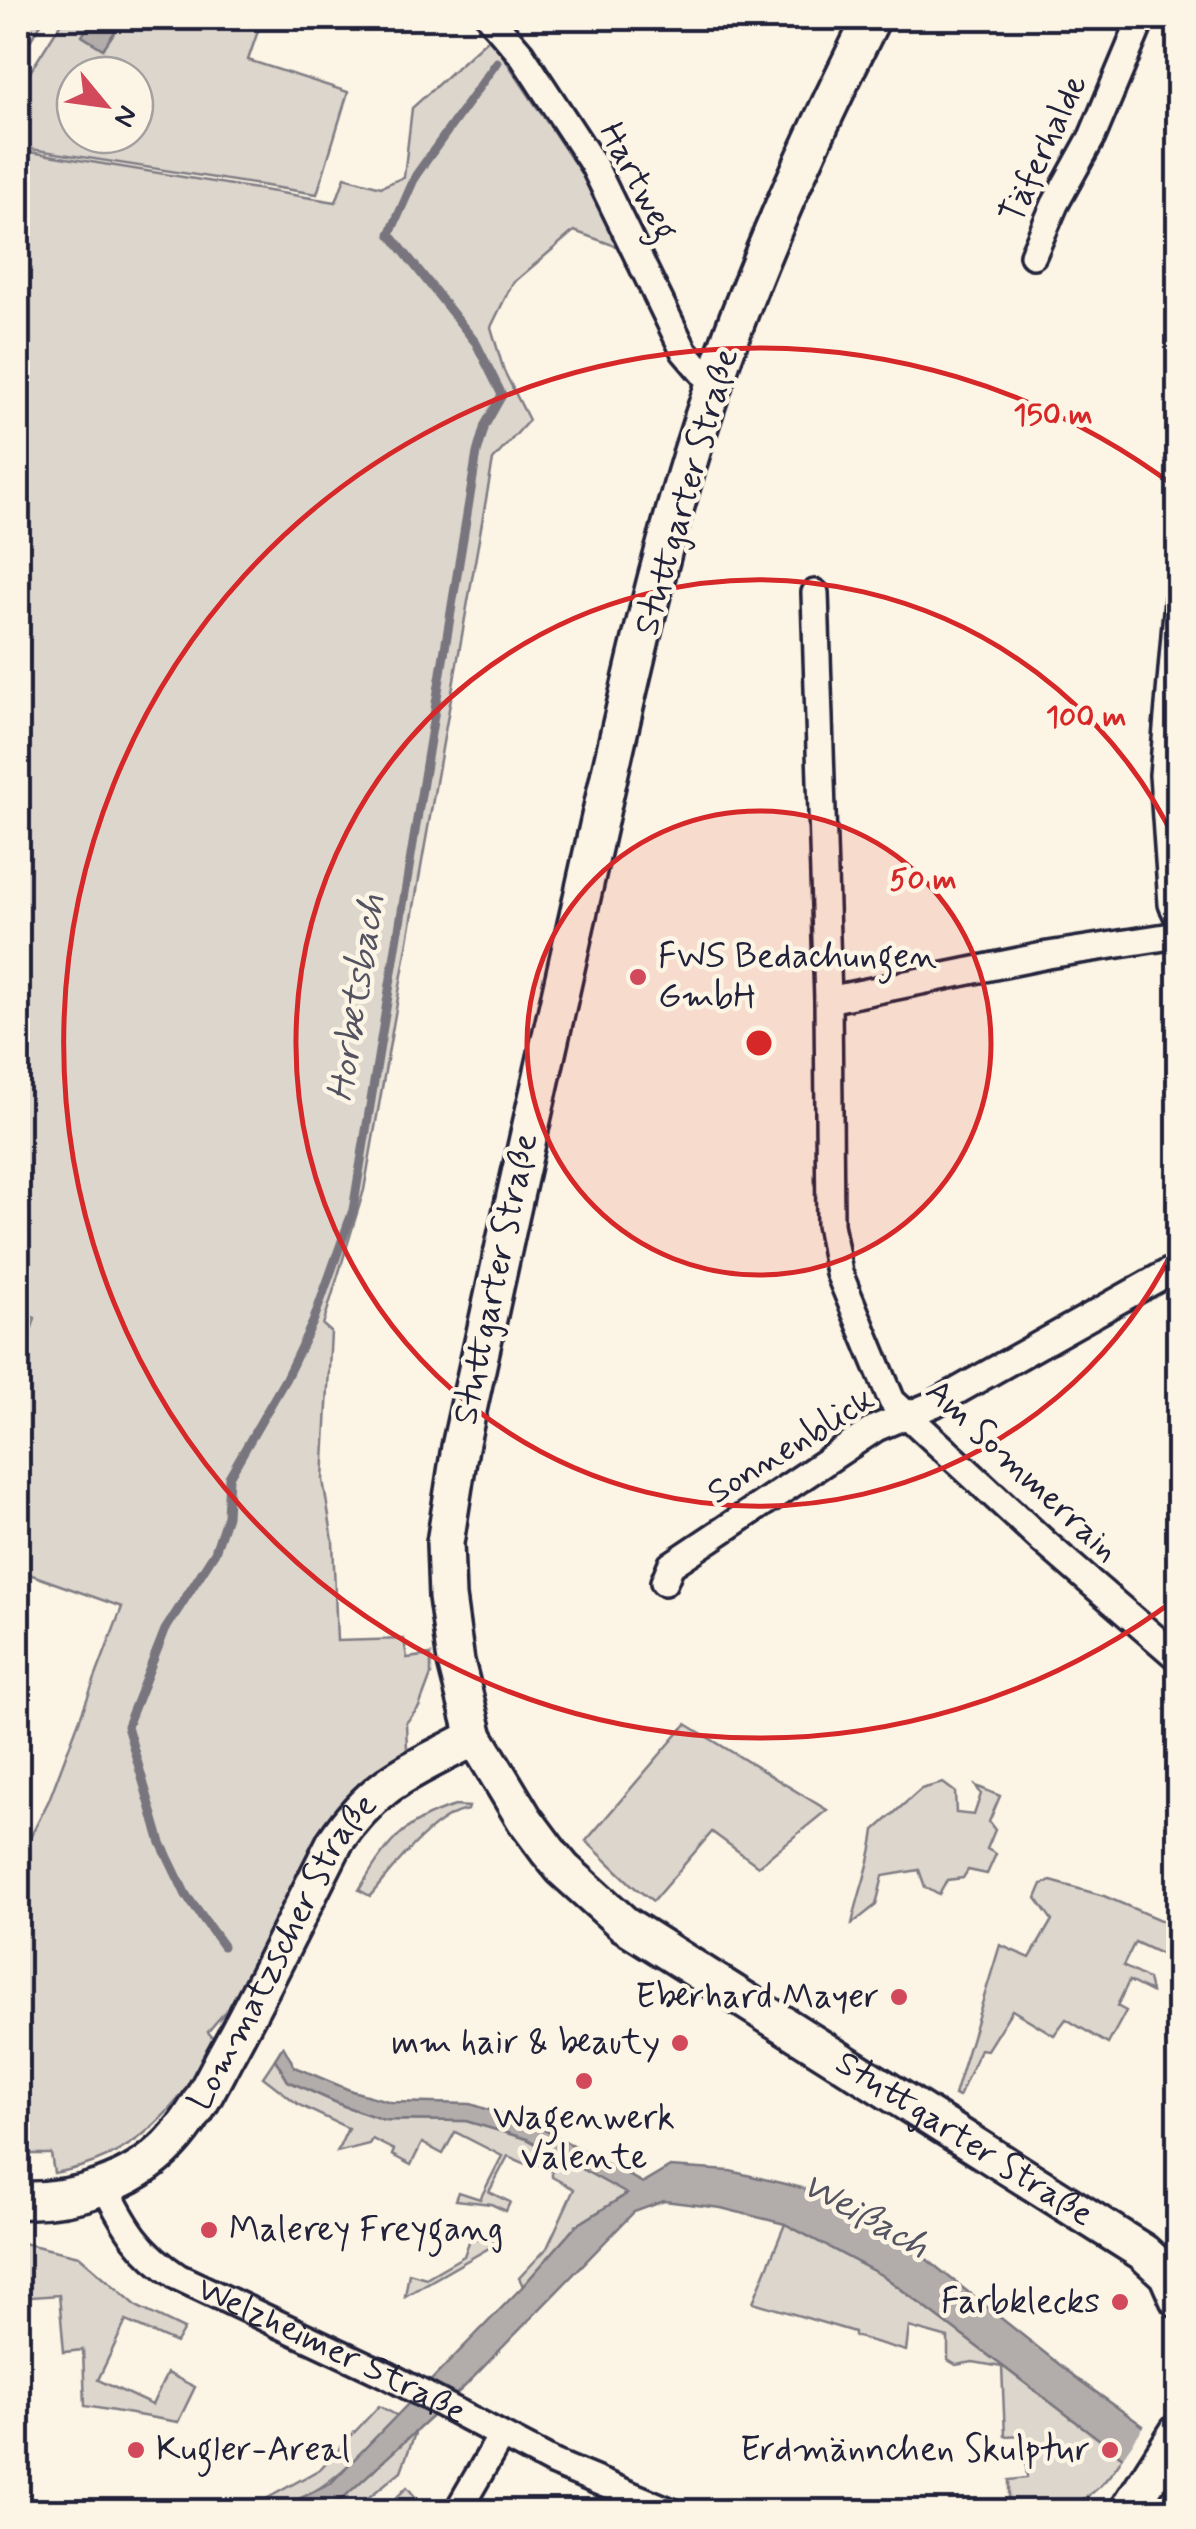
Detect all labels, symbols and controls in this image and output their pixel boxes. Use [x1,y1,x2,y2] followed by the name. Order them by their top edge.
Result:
[55,55,155,155] north arrow
[989,67,1099,231] street label: Täferhalde
[104,99,145,133] text: N
[584,115,688,251] street label: Hartweg
[624,343,750,641] street label: Stuttgarter Straße
[1013,396,1093,435] text: 150 m
[1046,698,1126,737] text: 100 m
[889,861,957,900] text: 50 m
[316,891,398,1105] water label: Horbetsbach
[658,934,937,1020] place label: FWS Bedachungen GmbH
[627,966,649,988] marker: FWS Bedachungen GmbH
[741,1025,777,1061] centre of rings
[443,1129,549,1429] street label: Stuttgarter Straße
[915,1369,1129,1573] street label: Am Sommerrain
[699,1376,883,1516] street label: Sonnenblick
[177,1783,387,2119] street label: Lommatzscher Straße
[635,1974,879,2020] place label: Eberhard Mayer
[888,1986,910,2008] marker: Eberhard Mayer
[391,2020,660,2066] place label: mm hair & beauty
[669,2032,691,2054] marker: mm hair & beauty
[826,2040,1102,2238] street label: Stuttgarter Straße
[573,2070,595,2092] marker: Wagenwerk Valente
[493,2095,675,2181] place label: Wagenwerk Valente
[793,2161,937,2271] water label: Weißach
[229,2207,503,2257] place label: Malerey Freygang
[198,2219,220,2241] marker: Malerey Freygang
[190,2266,474,2436] street label: Welzheimer Straße
[941,2279,1100,2325] place label: Farbklecks
[1109,2291,1131,2313] marker: Farbklecks
[156,2427,350,2477] place label: Kugler-Areal
[740,2427,1090,2473] place label: Erdmännchen Skulptur
[125,2439,147,2461] marker: Kugler-Areal
[1099,2439,1121,2461] marker: Erdmännchen Skulptur

